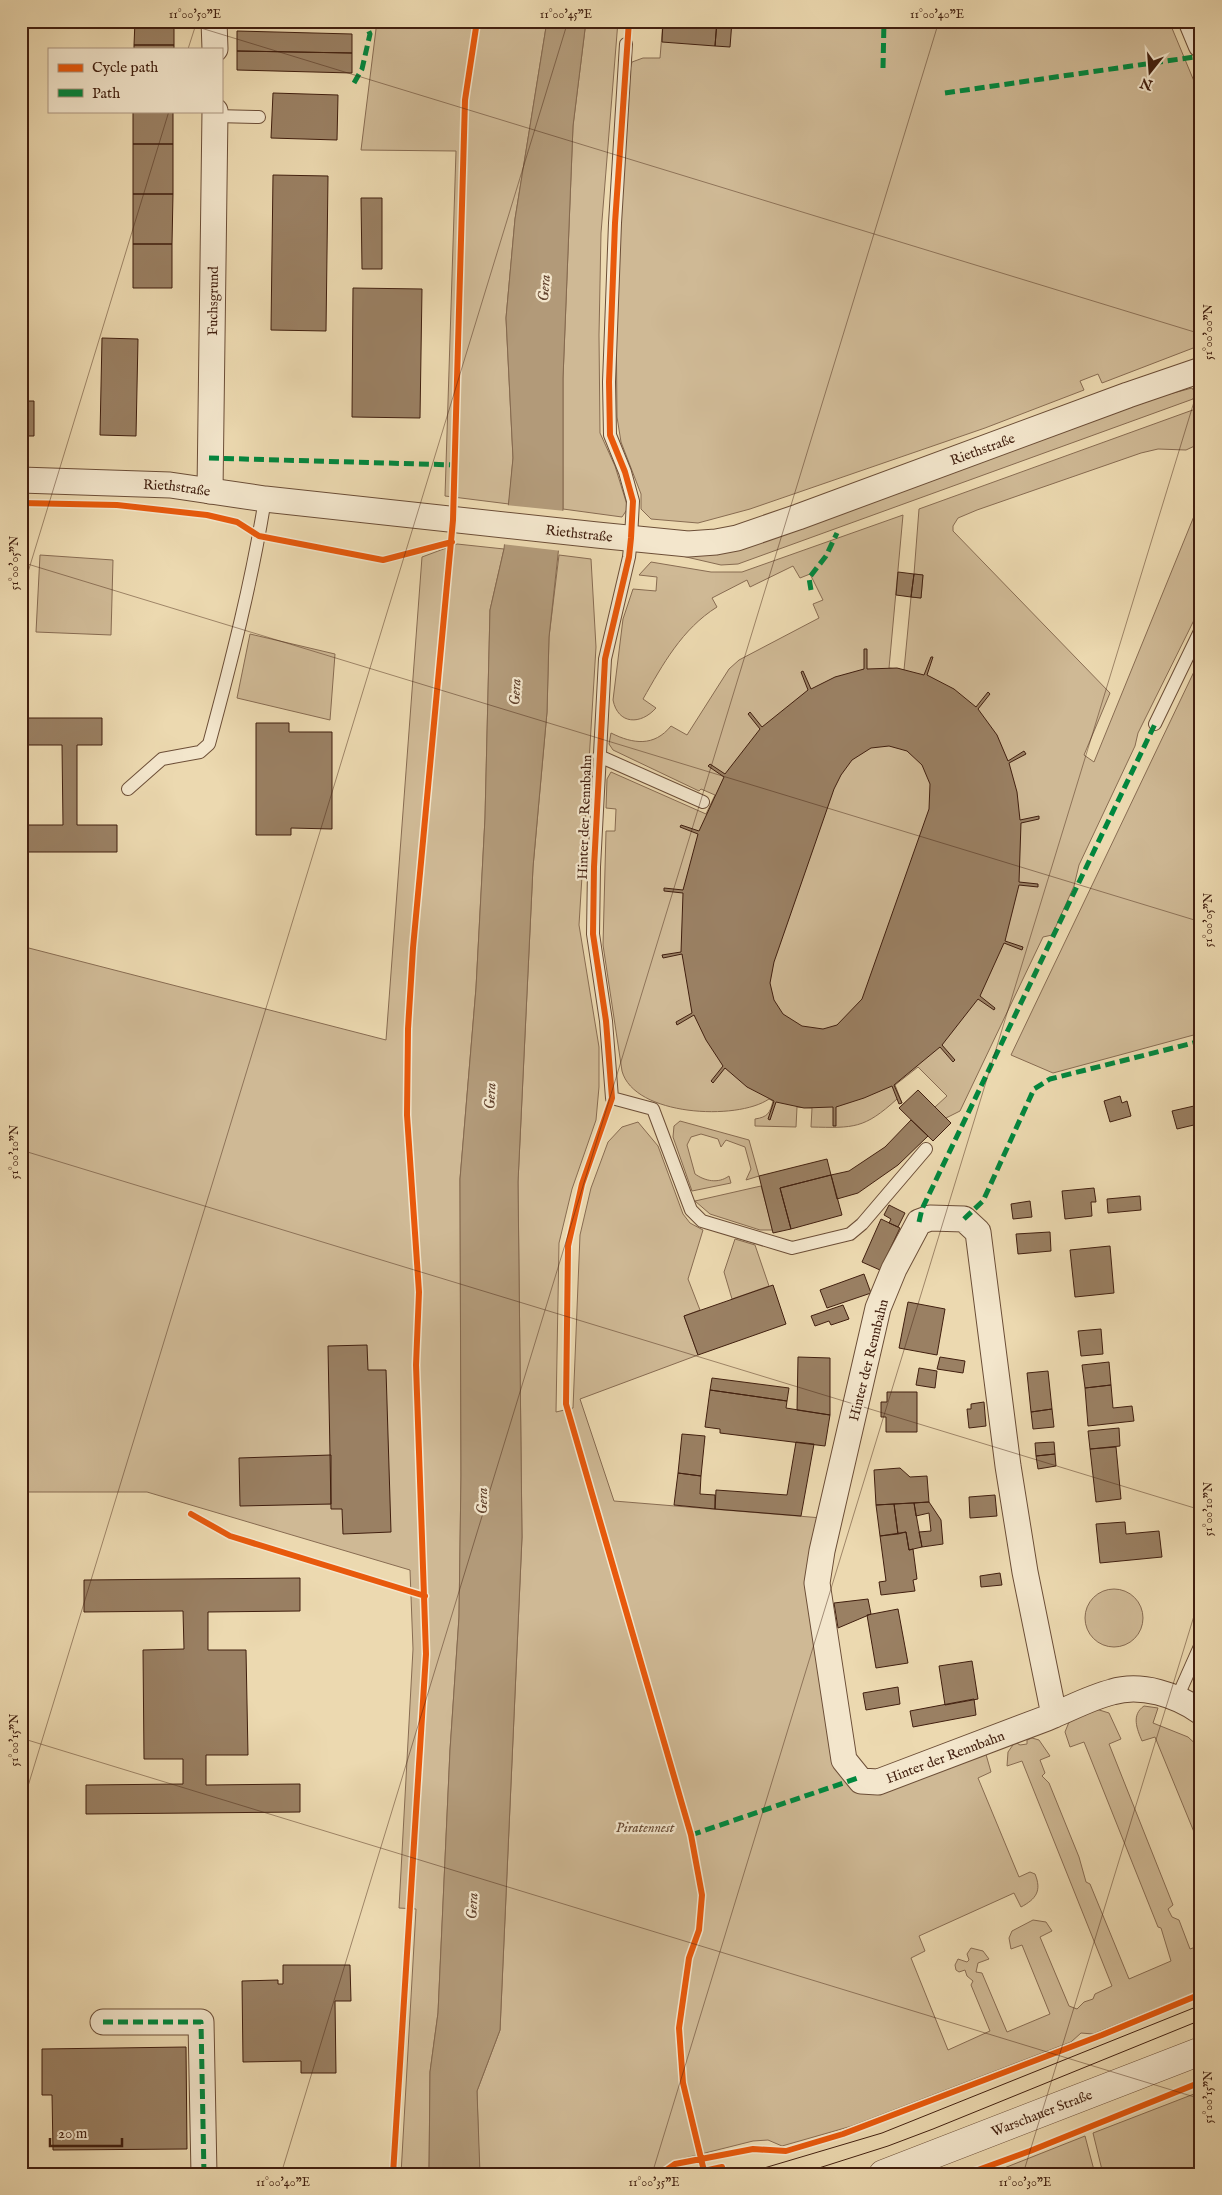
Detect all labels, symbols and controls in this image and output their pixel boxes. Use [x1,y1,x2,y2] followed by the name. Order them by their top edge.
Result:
[169,7,221,22] text: 11°00'50"E
[540,7,592,22] text: 11°00'45"E
[910,7,964,22] text: 11°00'40"E
[48,48,222,112] legend
[1124,48,1174,98] north arrow
[92,58,158,77] text: Cycle path
[1138,73,1156,94] text: N
[92,84,120,103] text: Path
[204,266,223,336] street label: Fuchsgrund
[534,274,555,302] water label: Gera
[1201,303,1216,360] text: 51°00'00"N
[948,429,1018,470] street label: Riethstraße
[143,476,212,501] street label: Riethstraße
[544,521,614,547] street label: Riethstraße
[7,535,22,590] text: 51°00'05"N
[505,678,526,706] water label: Gera
[574,754,596,880] street label: Hinter der Rennbahn
[1201,892,1216,947] text: 51°00'05"N
[480,1082,501,1110] water label: Gera
[7,1124,22,1179] text: 51°00'10"N
[845,1297,893,1423] street label: Hinter der Rennbahn
[1201,1481,1216,1536] text: 51°00'10"N
[473,1487,492,1515] water label: Gera
[7,1713,22,1766] text: 51°00'15"N
[884,1727,1008,1788] street label: Hinter der Rennbahn
[616,1819,675,1837] park label: Piratennest
[462,1892,483,1920] water label: Gera
[1201,2070,1216,2123] text: 51°00'15"N
[989,2086,1096,2141] street label: Warschauer Straße
[50,2115,122,2147] scale bar
[58,2124,88,2143] text: 20 m
[256,2175,310,2190] text: 11°00'40"E
[629,2175,679,2190] text: 11°00'35"E
[999,2175,1051,2190] text: 11°00'30"E

